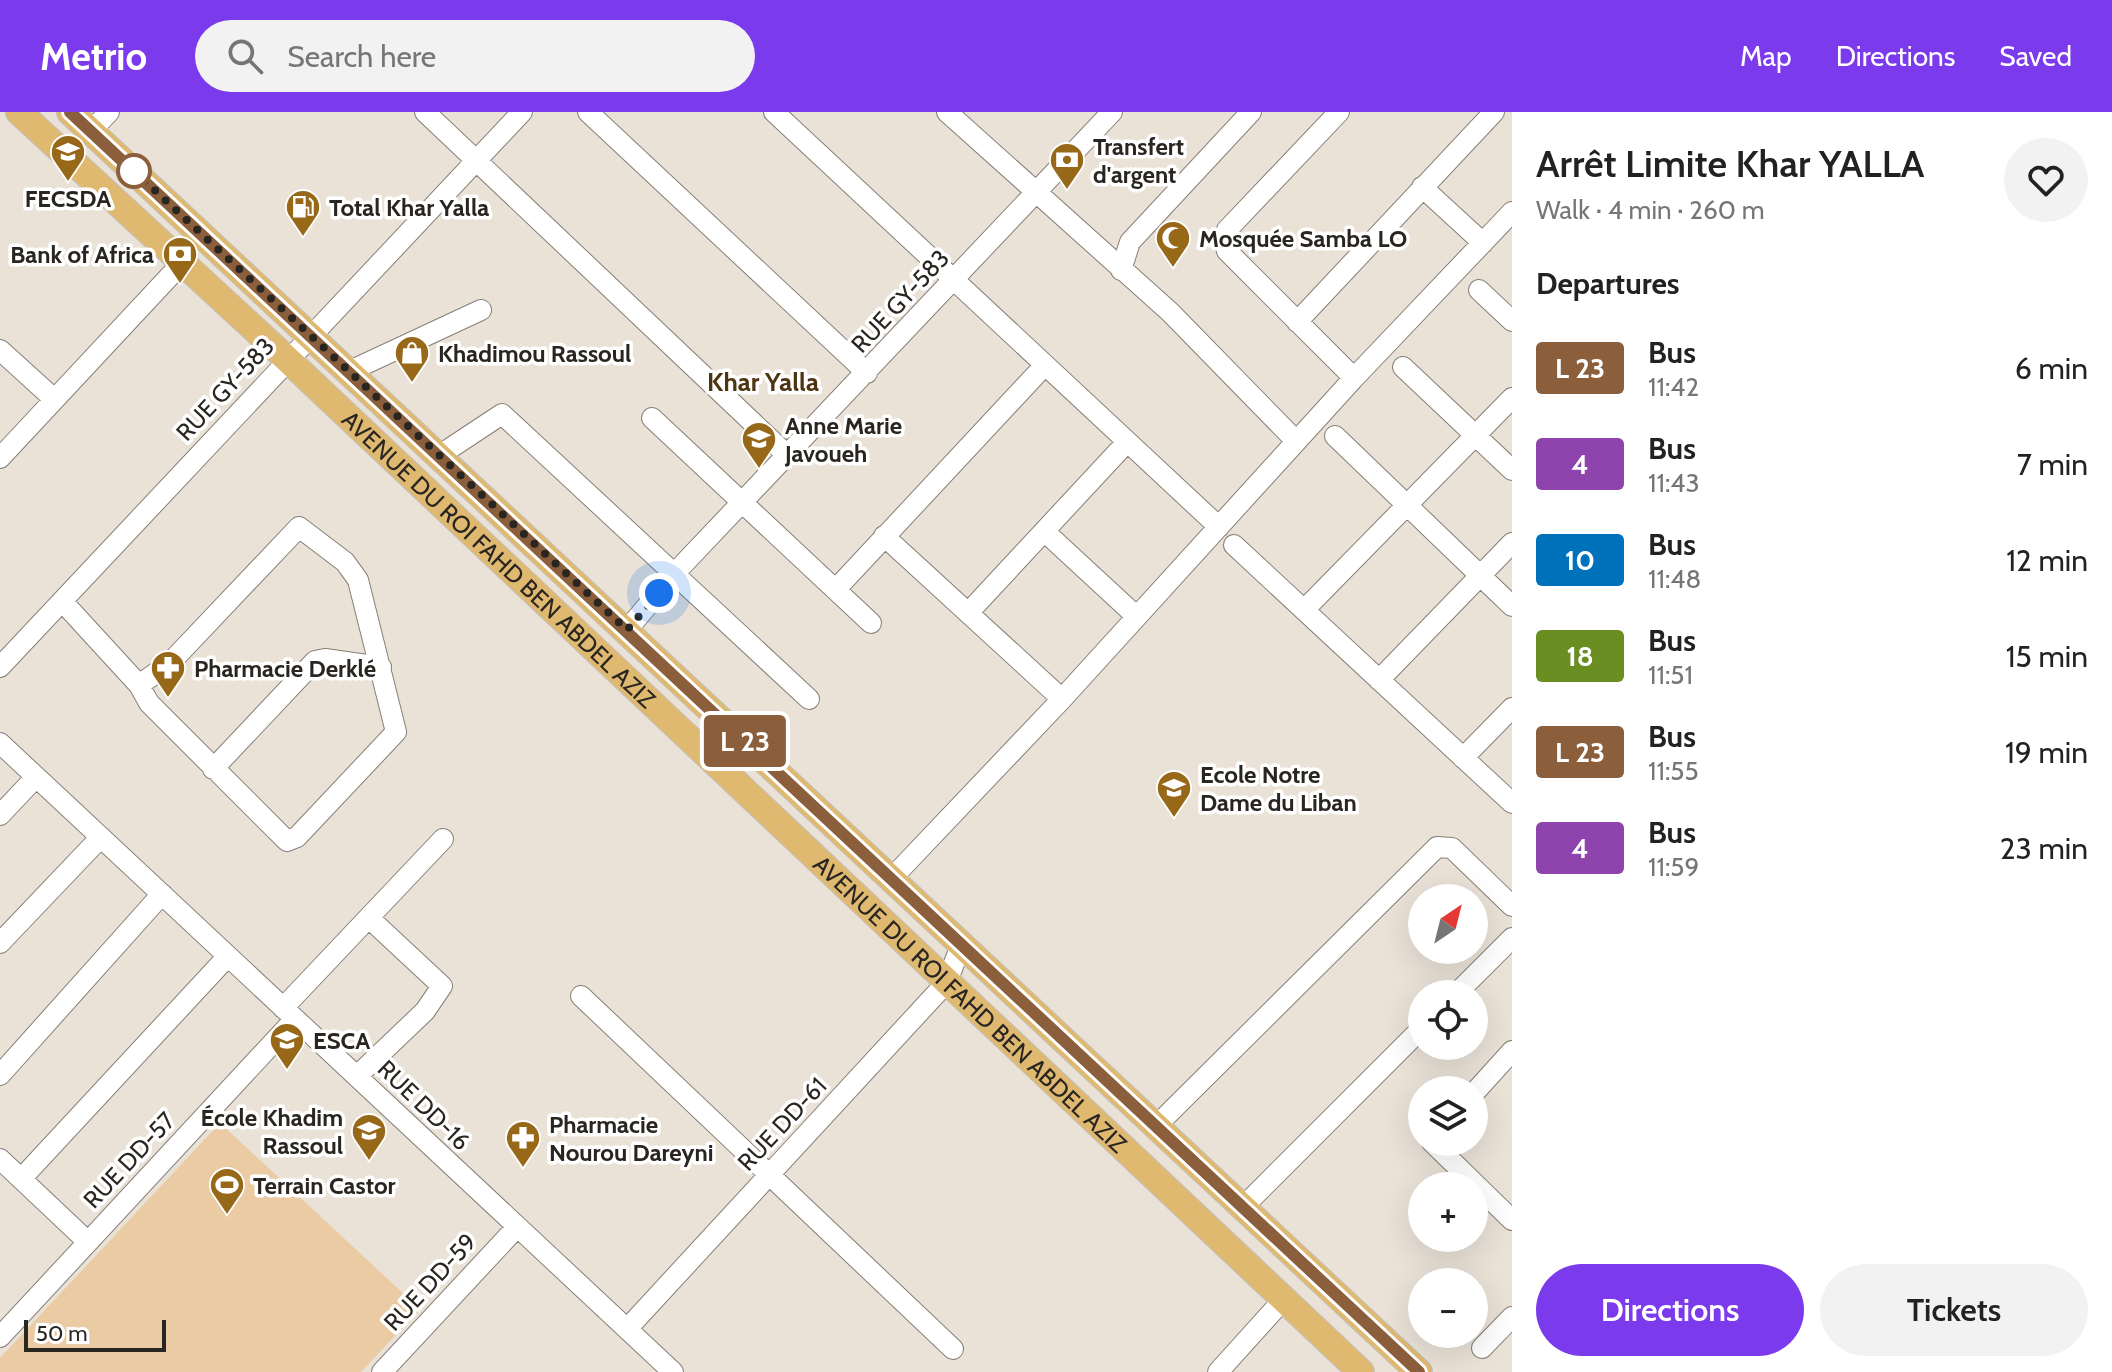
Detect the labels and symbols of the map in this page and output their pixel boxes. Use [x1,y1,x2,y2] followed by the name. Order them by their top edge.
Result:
[1093,132,1184,189] place label: Transfert d'argent
[49,133,87,183] school or university icon: FECSDA
[1048,141,1086,191] bank icon: Transfert d'argent
[117,154,151,188] unlabelled marker
[25,184,111,213] place label: FECSDA
[284,188,322,238] fuel station icon: Total Khar Yalla
[329,193,489,222] place label: Total Khar Yalla
[1154,219,1192,269] mosque icon: Mosquée Samba LO
[1199,224,1407,253] place label: Mosquée Samba LO
[161,235,199,285] bank icon: Bank of Africa
[10,240,154,269] place label: Bank of Africa
[845,244,955,358] street label: RUE GY-583
[170,332,280,446] street label: RUE GY-583
[393,334,431,384] shop icon: Khadimou Rassoul
[438,339,631,368] place label: Khadimou Rassoul
[707,366,819,398] district label: Khar Yalla
[336,405,662,714] street label: AVENUE DU ROI FAHD BEN ABDEL AZIZ
[784,411,902,468] place label: Anne Marie Javoueh
[740,420,778,470] school or university icon: Anne Marie Javoueh
[639,573,679,613] your location
[149,649,187,699] pharmacy icon: Pharmacie Derklé
[194,654,376,683] place label: Pharmacie Derklé
[689,715,801,767] line badge: L 23
[1200,760,1357,817] place label: Ecole Notre Dame du Liban
[1155,769,1193,819] school or university icon: Ecole Notre Dame du Liban
[808,849,1134,1159] street label: AVENUE DU ROI FAHD BEN ABDEL AZIZ
[1408,884,1488,964] north arrow
[268,1021,306,1071] school or university icon: ESCA
[313,1026,370,1055] place label: ESCA
[372,1054,476,1156] street label: RUE DD-16
[732,1071,832,1177] street label: RUE DD-61
[201,1103,343,1160] place label: École Khadim Rassoul
[77,1106,181,1214] street label: RUE DD-57
[549,1110,713,1167] place label: Pharmacie Nourou Dareyni
[350,1112,388,1162] school or university icon: École Khadim Rassoul
[504,1119,542,1169] pharmacy icon: Pharmacie Nourou Dareyni
[208,1166,246,1216] sports icon: Terrain Castor
[253,1171,396,1200] place label: Terrain Castor
[378,1227,482,1337] street label: RUE DD-59
[24,1316,166,1352] scale bar

